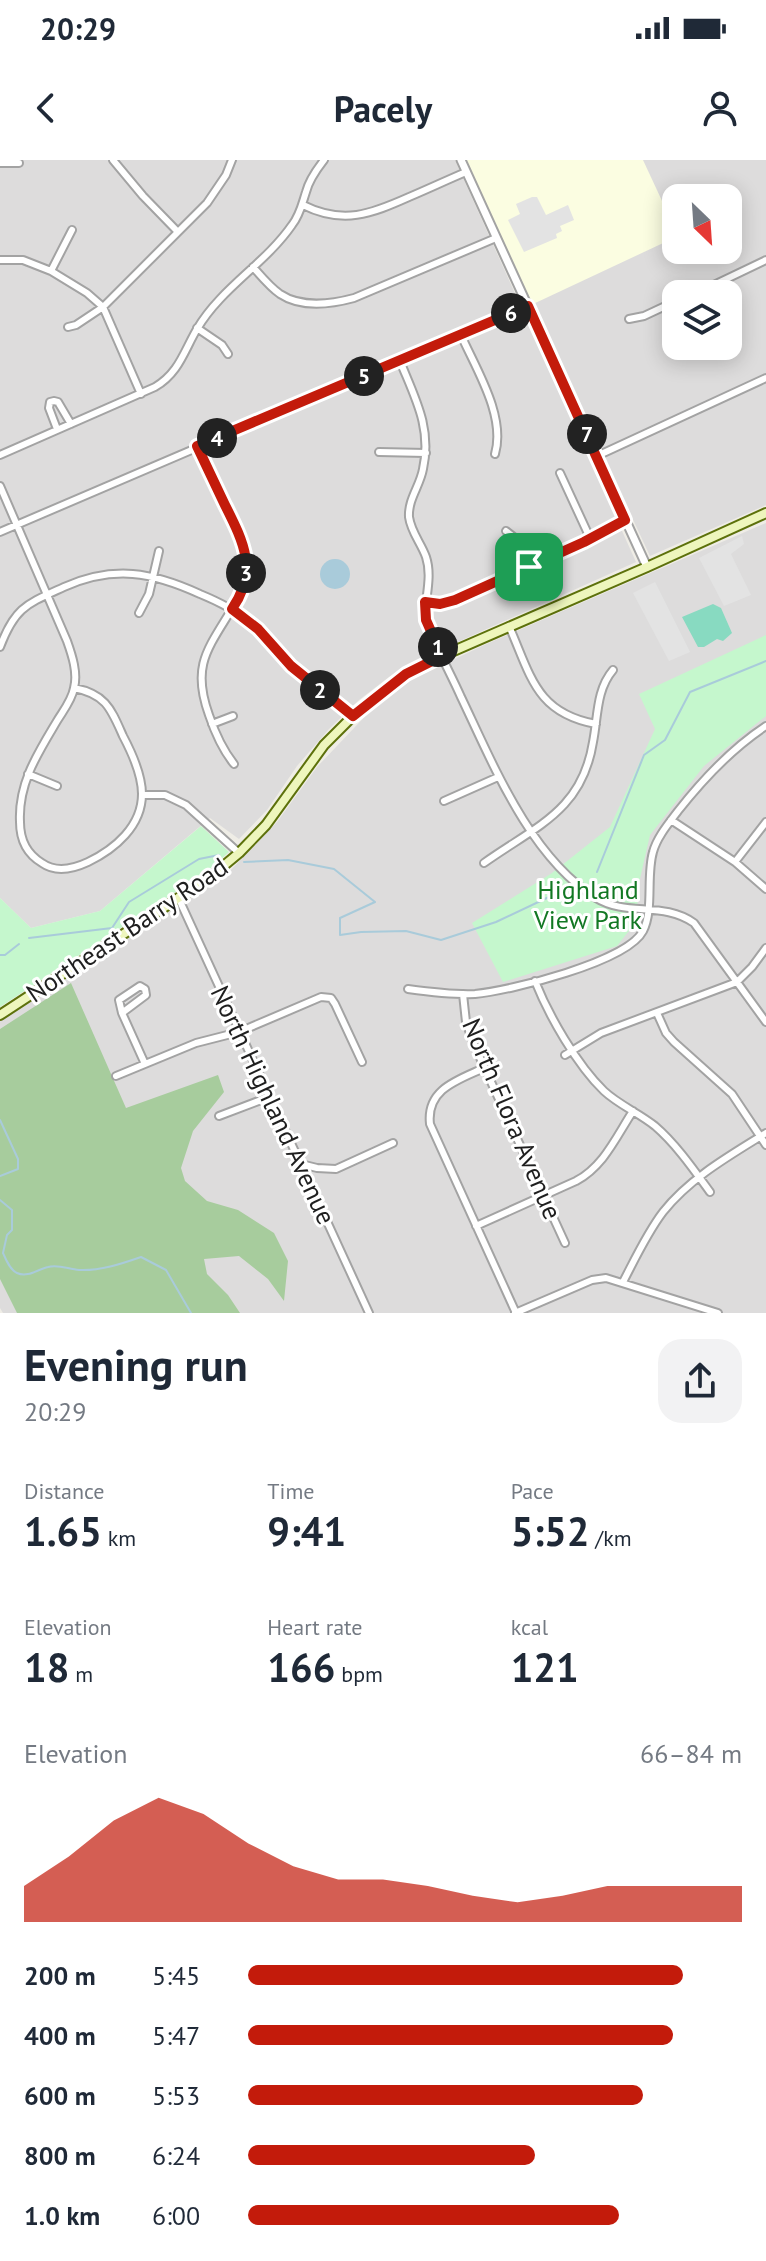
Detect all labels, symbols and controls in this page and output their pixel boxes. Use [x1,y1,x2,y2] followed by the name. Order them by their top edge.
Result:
[40,9,116,48] text: 20:29
[334,85,432,132] text: Pacely
[24,86,68,130] icon: back
[698,86,742,130] icon: person
[662,184,742,264] north arrow
[662,184,742,360] map controls
[662,280,742,360] button: layers
[491,293,531,333] pin: 6
[505,299,517,327] text: 6
[344,356,384,396] pin: 5
[358,362,370,390] text: 5
[567,414,607,454] pin: 7
[197,418,237,458] pin: 4
[581,420,593,448] text: 7
[211,424,223,452] text: 4
[495,533,563,601] pin
[507,545,551,589] icon: arrive
[226,553,266,593] pin: 3
[240,559,252,587] text: 3
[418,627,458,667] pin: 1
[432,633,444,661] text: 1
[300,670,340,710] pin: 2
[314,676,326,704] text: 2
[20,850,234,1009] street label: Northeast Barry Road
[533,873,642,936] park label: Highland View Park
[204,980,343,1229] street label: North Highland Avenue
[455,1013,570,1224] street label: North Flora Avenue
[24,1336,248,1393] text: Evening run
[658,1339,742,1423] button: share
[24,1395,86,1428] text: 20:29
[24,1477,105,1505] text: Distance
[267,1477,314,1505] text: Time
[511,1477,554,1505] text: Pace
[24,1505,102,1557] text: 1.65
[267,1505,346,1557] text: 9:41
[511,1505,589,1557] text: 5:52
[102,1524,136,1552] text: km
[589,1524,632,1552] text: /km
[24,1613,112,1641] text: Elevation
[267,1613,362,1641] text: Heart rate
[511,1613,548,1641] text: kcal
[24,1641,69,1693] text: 18
[267,1641,335,1693] text: 166
[511,1641,579,1693] text: 121
[69,1660,93,1688] text: m
[335,1660,383,1688] text: bpm
[24,1737,128,1770] text: Elevation
[640,1737,742,1770] text: 66–84 m
[24,1959,96,1992] text: 200 m
[152,1959,200,1992] text: 5:45
[24,2019,96,2052] text: 400 m
[152,2019,200,2052] text: 5:47
[24,2079,96,2112] text: 600 m
[152,2079,200,2112] text: 5:53
[24,2139,96,2172] text: 800 m
[152,2139,200,2172] text: 6:24
[24,2199,100,2232] text: 1.0 km
[152,2199,200,2232] text: 6:00

